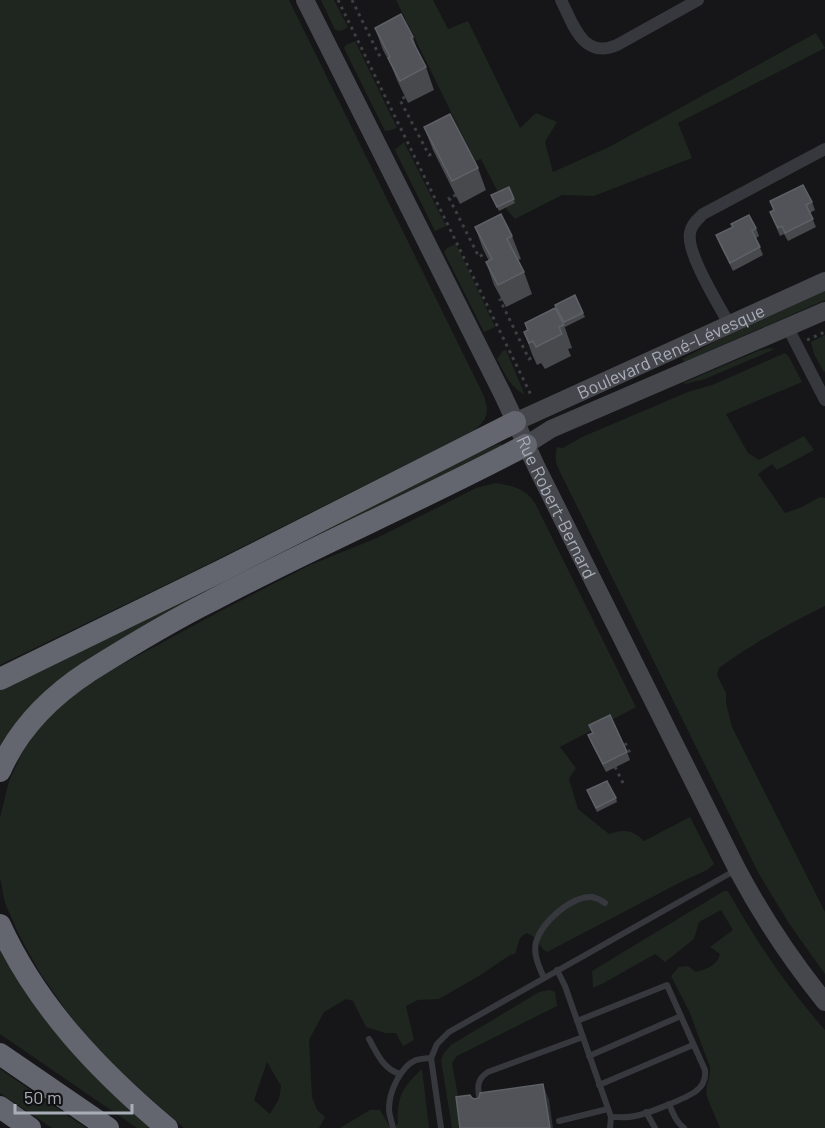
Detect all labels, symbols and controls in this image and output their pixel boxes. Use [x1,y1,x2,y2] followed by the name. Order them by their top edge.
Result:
[573,299,768,403] street label: Boulevard René-Lévesque
[512,432,601,582] street label: Rue Robert-Bernard
[15,1077,132,1115] scale bar
[24,1086,62,1108] text: 50 m

